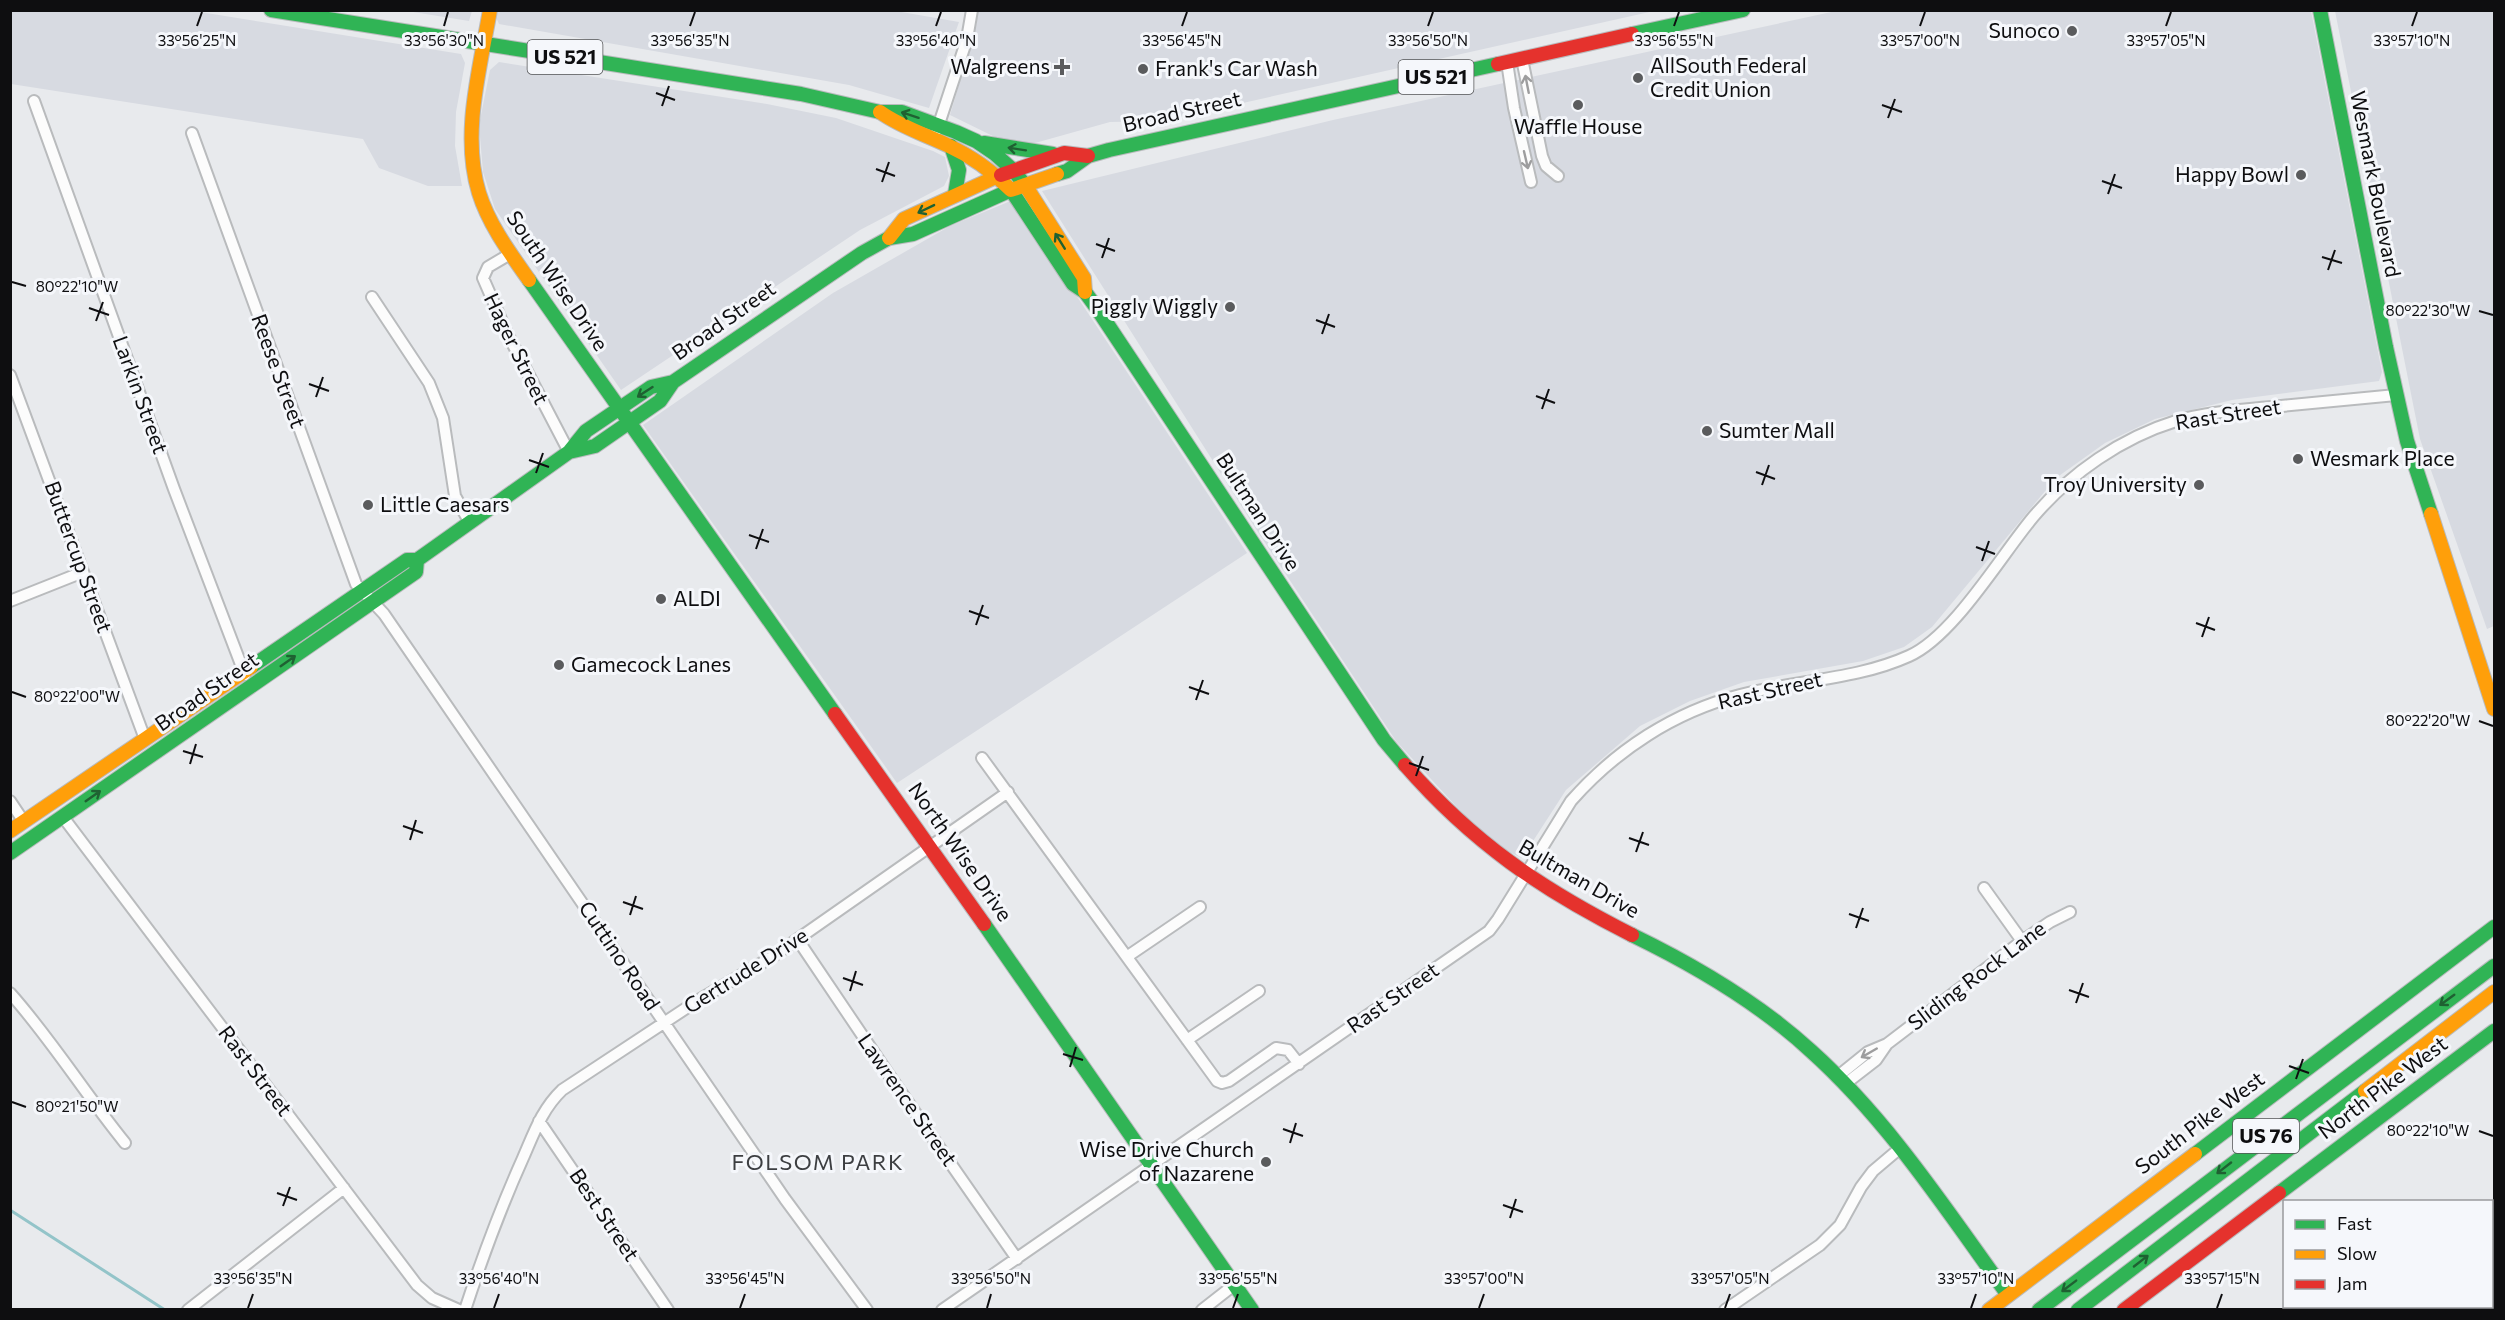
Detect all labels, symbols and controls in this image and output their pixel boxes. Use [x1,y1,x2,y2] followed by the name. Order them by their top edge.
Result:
[1988,17,2060,42] place label: Sunoco
[2065,24,2079,38] marker: Sunoco
[158,31,236,49] text: 33°56'25"N
[404,31,484,49] text: 33°56'30"N
[651,31,729,49] text: 33°56'35"N
[896,31,976,49] text: 33°56'40"N
[1142,31,1222,49] text: 33°56'45"N
[1388,31,1468,49] text: 33°56'50"N
[1635,31,1713,49] text: 33°56'55"N
[1880,31,1960,49] text: 33°57'00"N
[2127,31,2205,49] text: 33°57'05"N
[2374,31,2450,49] text: 33°57'10"N
[528,40,602,74] road number: US 521
[1650,52,1807,101] place label: AllSouth Federal Credit Union
[950,53,1050,78] place label: Walgreens
[1155,55,1318,80] place label: Frank's Car Wash
[1055,60,1069,74] marker: Walgreens
[1398,60,1474,94] road number: US 521
[1136,62,1150,76] marker: Frank's Car Wash
[1631,71,1645,85] marker: AllSouth Federal Credit Union
[1521,74,1532,94] one-way arrow
[1120,85,1243,136] street label: Broad Street
[2346,88,2407,279] street label: Wesmark Boulevard
[1571,98,1585,112] marker: Waffle House
[901,109,920,120] one-way arrow
[1514,113,1642,138] place label: Waffle House
[1008,144,1027,155] one-way arrow
[1520,151,1532,170] one-way arrow
[2175,161,2289,186] place label: Happy Bowl
[2294,168,2308,182] marker: Happy Bowl
[917,203,935,215] one-way arrow
[502,205,614,355] street label: South Wise Drive
[1054,232,1067,249] one-way arrow
[667,275,780,365] street label: Broad Street
[36,277,118,295] text: 80°22'10"W
[480,289,555,408] street label: Hager Street
[1091,293,1218,318] place label: Piggly Wiggly
[1223,300,1237,314] marker: Piggly Wiggly
[2386,301,2470,319] text: 80°22'30"W
[247,310,312,431] street label: Reese Street
[109,332,174,457] street label: Larkin Street
[636,386,653,399] one-way arrow
[2173,393,2282,434] street label: Rast Street
[1719,417,1835,442] place label: Sumter Mall
[1700,424,1714,438] marker: Sumter Mall
[2310,445,2455,470] place label: Wesmark Place
[1212,448,1307,575] street label: Bultman Drive
[2291,452,2305,466] marker: Wesmark Place
[2043,471,2187,496] place label: Troy University
[40,477,118,636] street label: Buttercup Street
[2192,478,2206,492] marker: Troy University
[380,491,510,516] place label: Little Caesars
[361,498,375,512] marker: Little Caesars
[673,585,721,610] place label: ALDI
[654,592,668,606] marker: ALDI
[150,646,263,736] street label: Broad Street
[571,651,731,676] place label: Gamecock Lanes
[280,655,296,667] one-way arrow
[552,658,566,672] marker: Gamecock Lanes
[1715,665,1824,714] street label: Rast Street
[34,687,120,705] text: 80°22'00"W
[2386,711,2470,729] text: 80°22'20"W
[904,777,1018,925] street label: North Wise Drive
[85,790,101,802] one-way arrow
[1515,833,1645,922] street label: Bultman Drive
[575,896,666,1015] street label: Cuttino Road
[1902,915,2050,1035] street label: Sliding Rock Lane
[679,922,812,1018] street label: Gertrude Drive
[1341,956,1443,1038] street label: Rast Street
[2440,994,2456,1007] one-way arrow
[214,1020,298,1120] street label: Rast Street
[853,1028,963,1170] street label: Lawrence Street
[2313,1030,2452,1143] street label: North Pike West
[1861,1047,1878,1059] one-way arrow
[2130,1065,2269,1178] street label: South Pike West
[36,1097,118,1115] text: 80°21'50"W
[2233,1119,2299,1153] road number: US 76
[2387,1121,2469,1139] text: 80°22'10"W
[1079,1136,1254,1185] place label: Wise Drive Church of Nazarene
[732,1148,904,1175] district label: FOLSOM PARK
[1259,1155,1273,1169] marker: Wise Drive Church of Nazarene
[2217,1162,2233,1175] one-way arrow
[565,1163,645,1265] street label: Best Street
[2283,1200,2493,1308] legend
[2337,1212,2372,1234] text: Fast
[2337,1242,2377,1264] text: Slow
[2133,1255,2149,1267] one-way arrow
[214,1269,292,1287] text: 33°56'35"N
[459,1269,539,1287] text: 33°56'40"N
[705,1269,785,1287] text: 33°56'45"N
[951,1269,1031,1287] text: 33°56'50"N
[1199,1269,1277,1287] text: 33°56'55"N
[1444,1269,1524,1287] text: 33°57'00"N
[1691,1269,1769,1287] text: 33°57'05"N
[1938,1269,2014,1287] text: 33°57'10"N
[2184,1269,2260,1287] text: 33°57'15"N
[2337,1272,2367,1294] text: Jam
[2062,1280,2078,1293] one-way arrow

